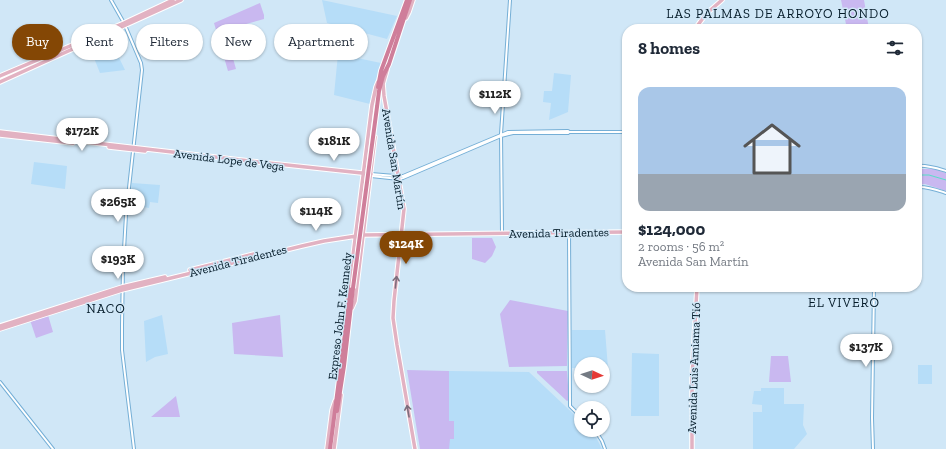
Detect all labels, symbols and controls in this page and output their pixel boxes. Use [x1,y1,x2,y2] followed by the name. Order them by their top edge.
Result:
[666,6,890,21] district label: LAS PALMAS DE ARROYO HONDO
[12,24,63,60] chip: Buy
[71,24,128,60] chip: Rent
[136,24,203,60] chip: Filters
[211,24,266,60] chip: New
[274,24,368,60] chip: Apartment
[884,37,906,59] icon: filters
[638,38,700,58] text: 8 homes
[467,81,523,115] pin: $112K
[479,86,511,101] text: $112K
[379,108,409,211] street label: Avenida San Martín
[736,113,808,185] icon: home
[54,118,110,152] pin: $172K
[65,123,99,138] text: $172K
[306,128,362,162] pin: $181K
[318,133,350,148] text: $181K
[173,146,285,174] street label: Avenida Lope de Vega
[90,189,146,223] pin: $265K
[100,194,136,209] text: $265K
[288,198,344,232] pin: $114K
[299,203,333,218] text: $114K
[638,219,705,239] text: $124,000
[509,225,609,241] street label: Avenida Tiradentes
[378,231,434,265] pin: $124K
[389,236,423,251] text: $124K
[638,239,724,254] text: 2 rooms · 56 m²
[188,242,288,280] street label: Avenida Tiradentes
[90,246,146,280] pin: $193K
[101,251,135,266] text: $193K
[325,251,355,381] street label: Expreso John F. Kennedy
[638,254,748,269] text: Avenida San Martín
[392,276,400,289] one-way arrow
[808,295,880,310] district label: EL VIVERO
[86,301,126,316] district label: NACO
[685,302,703,434] street label: Avenida Luis Amiama Tió
[838,334,894,368] pin: $137K
[849,339,883,354] text: $137K
[574,357,610,393] north arrow
[574,357,610,437] map controls
[574,401,610,437] button: locate
[404,404,412,417] one-way arrow

